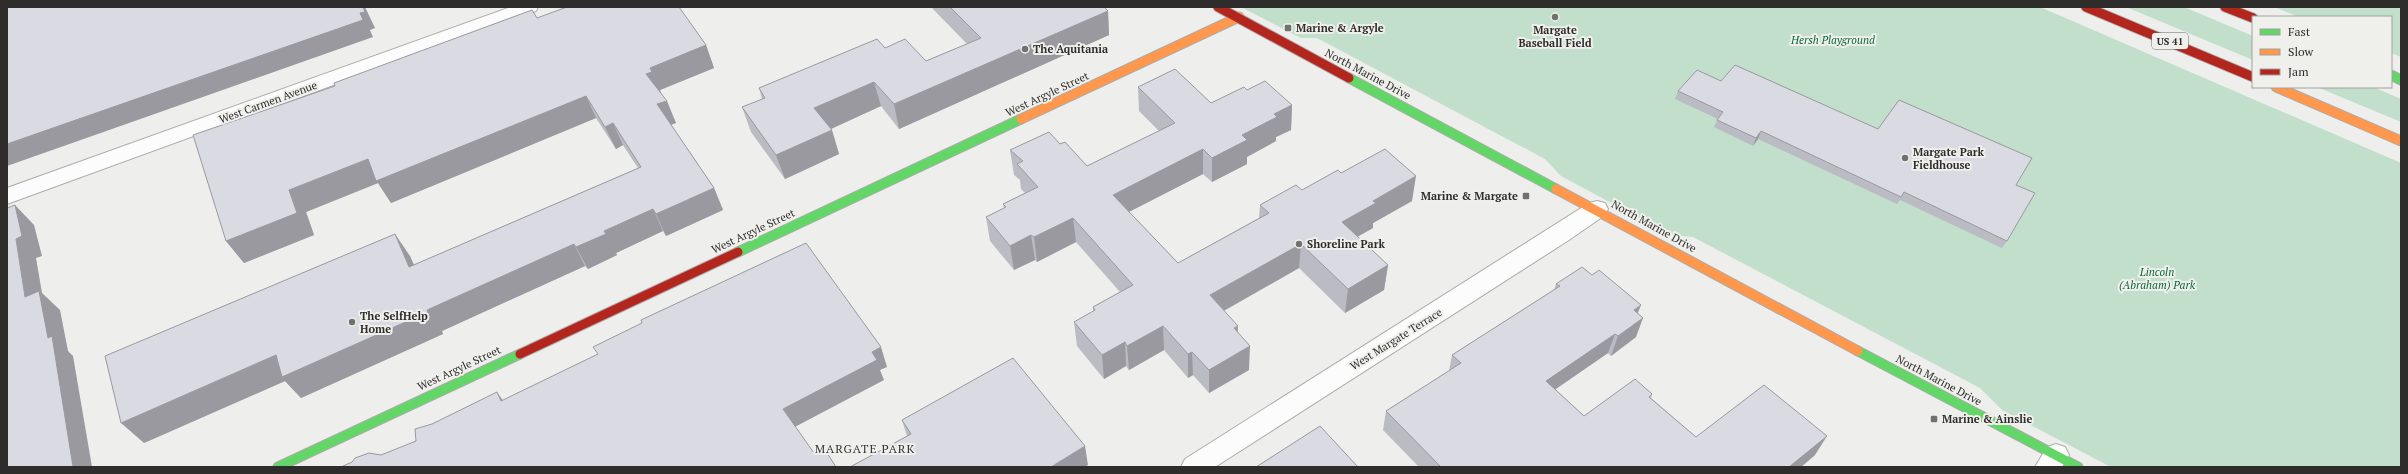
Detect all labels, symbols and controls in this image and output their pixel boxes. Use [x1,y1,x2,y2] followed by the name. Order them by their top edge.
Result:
[1550,12,1560,22] marker: Margate Baseball Field
[2252,16,2392,88] legend
[1296,21,1384,35] place label: Marine & Argyle
[1283,23,1293,33] marker: Marine & Argyle
[1518,23,1592,50] place label: Margate Baseball Field
[2288,24,2311,39] text: Fast
[1790,33,1875,47] park label: Hersh Playground
[2152,33,2188,49] road number: US 41
[1033,42,1108,56] place label: The Aquitania
[1020,44,1030,54] marker: The Aquitania
[2288,44,2314,59] text: Slow
[1323,45,1414,103] street label: North Marine Drive
[2288,64,2309,79] text: Jam
[1003,69,1091,119] street label: West Argyle Street
[217,78,319,126] street label: West Carmen Avenue
[1913,145,1985,172] place label: Margate Park Fieldhouse
[1900,153,1910,163] marker: Margate Park Fieldhouse
[1421,189,1518,203] place label: Marine & Margate
[1521,191,1531,201] marker: Marine & Margate
[1609,197,1699,255] street label: North Marine Drive
[709,206,797,256] street label: West Argyle Street
[1307,237,1385,251] place label: Shoreline Park
[1294,239,1304,249] marker: Shoreline Park
[2119,265,2196,292] park label: Lincoln (Abraham) Park
[1347,305,1445,373] street label: West Margate Terrace
[360,309,428,336] place label: The SelfHelp Home
[347,317,357,327] marker: The SelfHelp Home
[415,343,503,393] street label: West Argyle Street
[1894,351,1985,409] street label: North Marine Drive
[1942,412,2032,426] place label: Marine & Ainslie
[1929,414,1939,424] marker: Marine & Ainslie
[815,441,915,456] district label: MARGATE PARK

